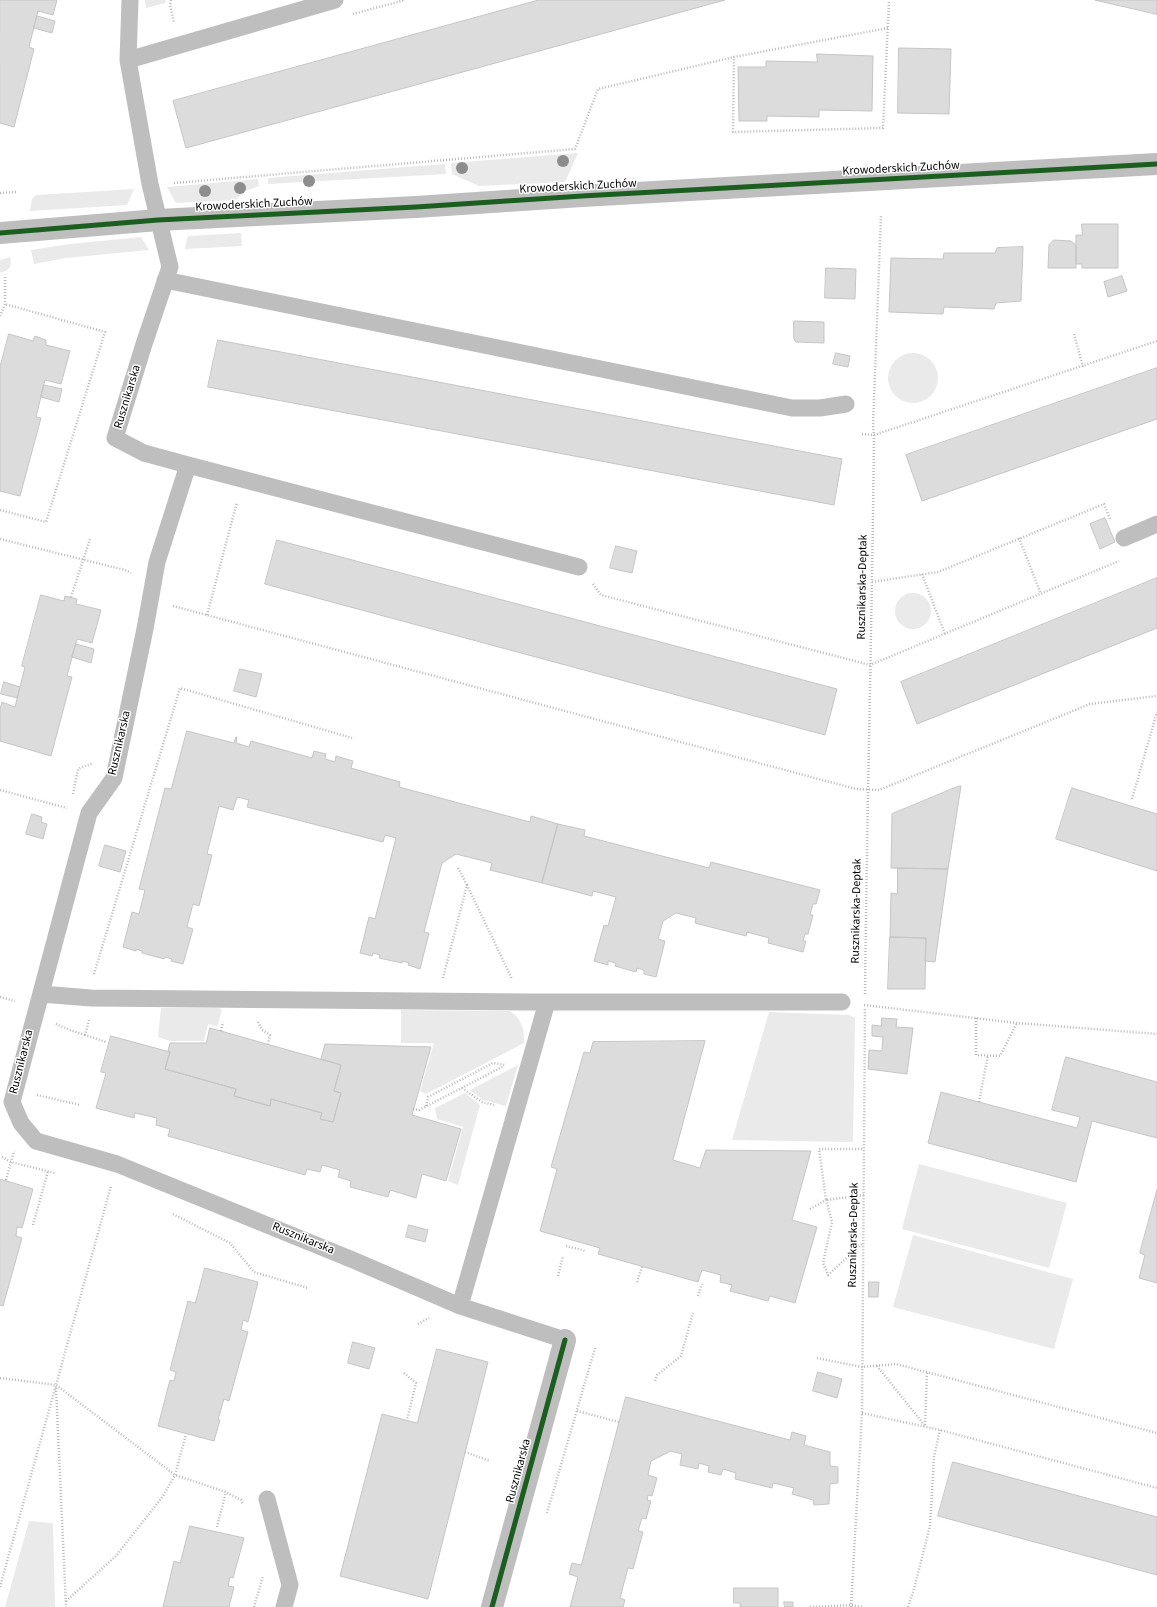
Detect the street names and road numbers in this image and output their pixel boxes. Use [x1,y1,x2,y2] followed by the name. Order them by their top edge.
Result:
[842,159,960,179] street label: Krowoderskich Zuchów
[519,177,637,197] street label: Krowoderskich Zuchów
[195,195,313,215] street label: Krowoderskich Zuchów
[111,363,145,431] street label: Rusznikarska
[855,534,871,640] street label: Rusznikarska-Deptak
[106,709,134,777] street label: Rusznikarska
[849,858,865,964] street label: Rusznikarska-Deptak
[7,1028,37,1096] street label: Rusznikarska
[846,1182,862,1288] street label: Rusznikarska-Deptak
[270,1220,336,1258] street label: Rusznikarska
[504,1437,534,1505] street label: Rusznikarska

